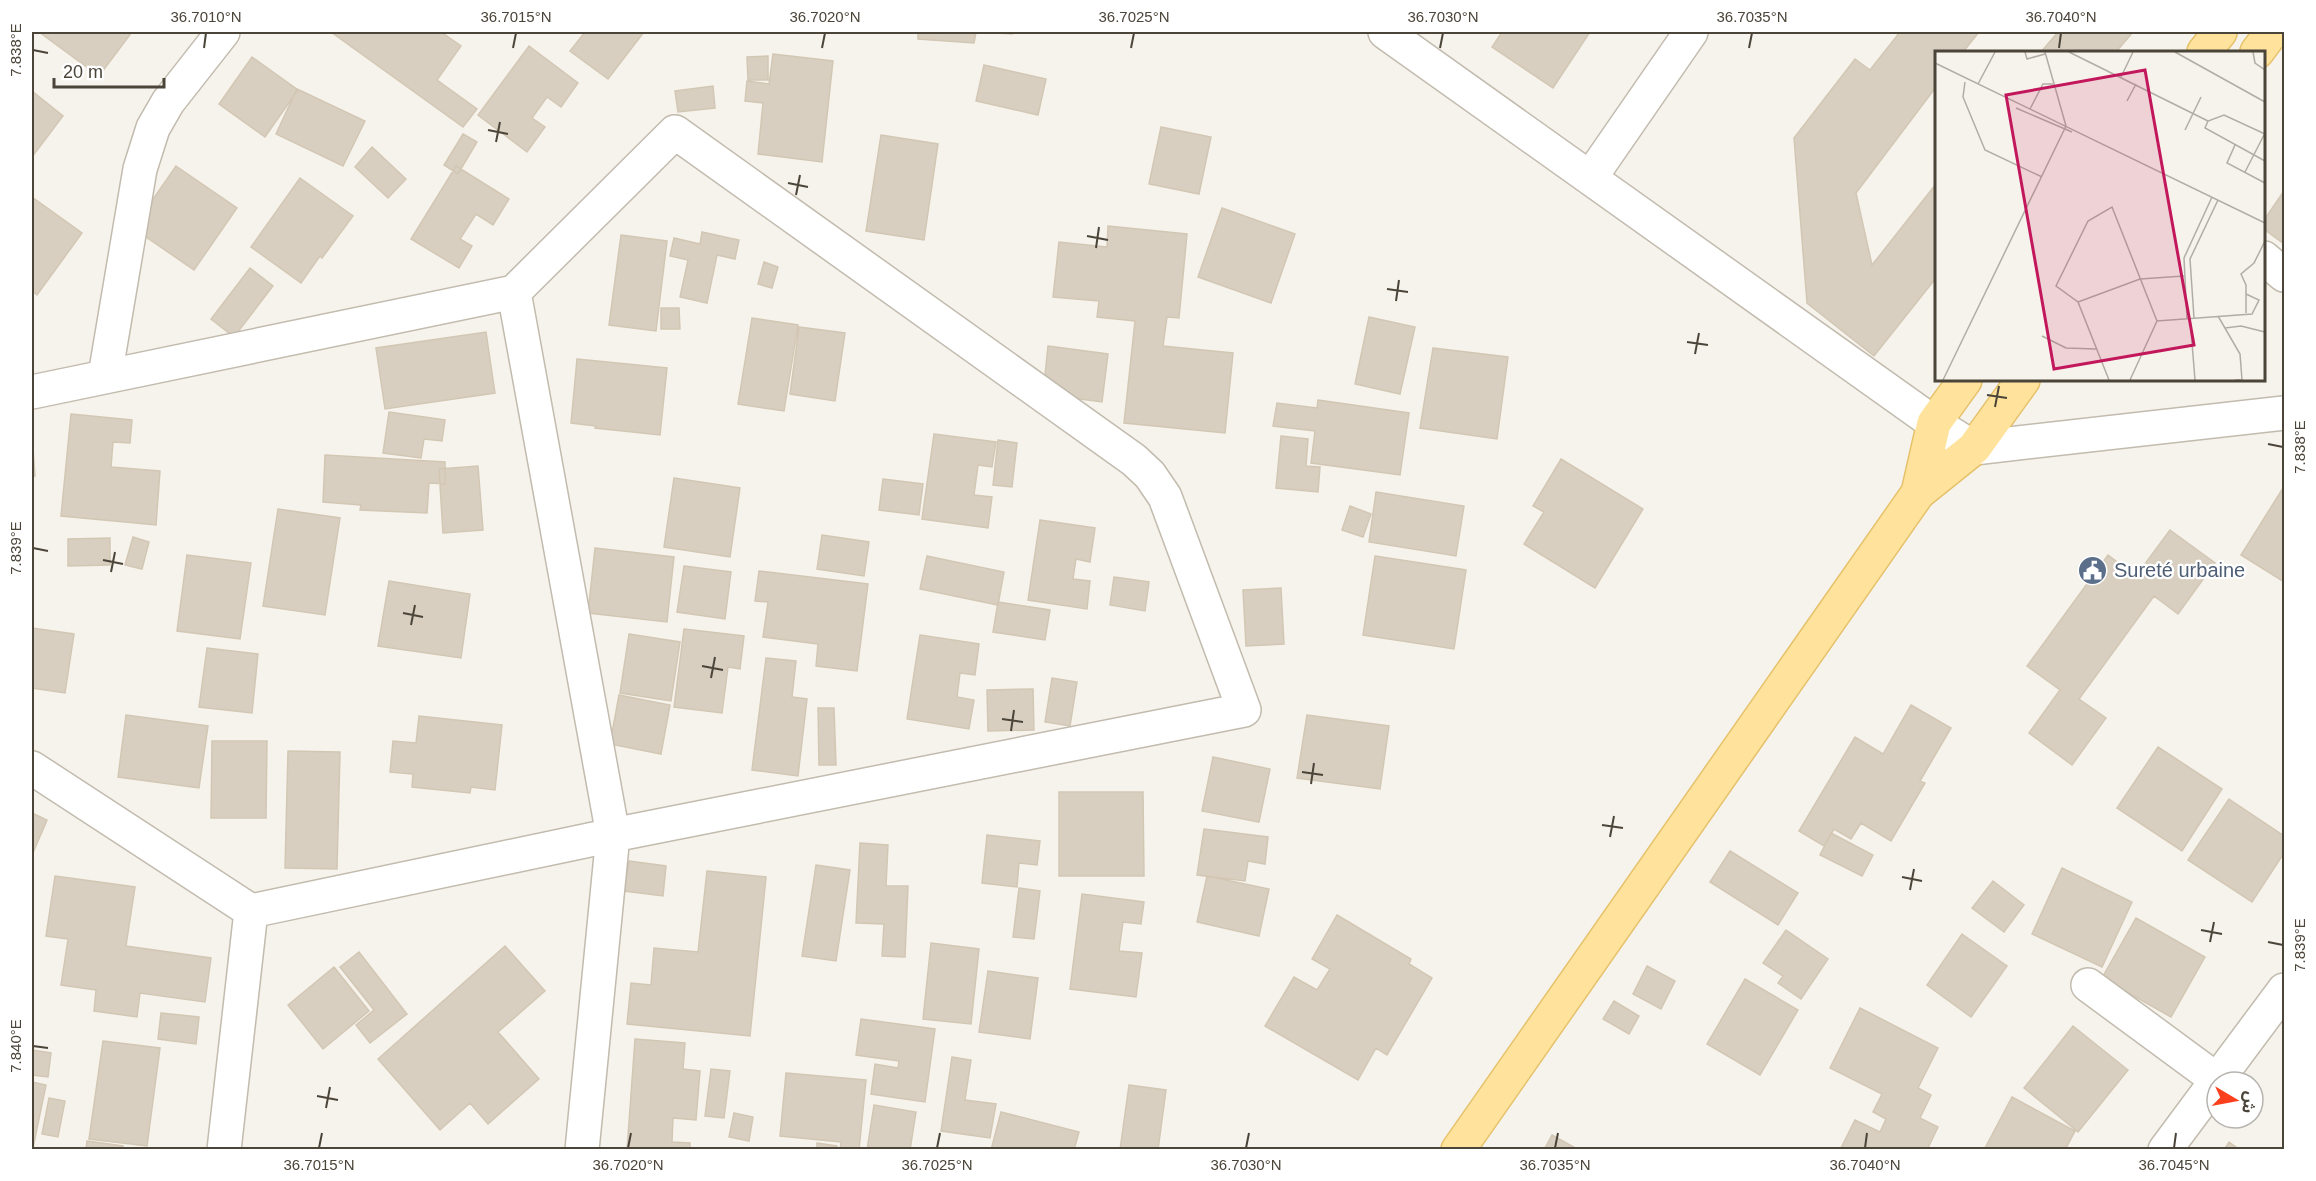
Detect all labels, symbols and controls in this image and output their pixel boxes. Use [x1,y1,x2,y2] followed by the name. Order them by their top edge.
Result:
[170,8,242,25] text: 36.7010°N
[480,8,552,25] text: 36.7015°N
[789,8,861,25] text: 36.7020°N
[1098,8,1170,25] text: 36.7025°N
[1407,8,1479,25] text: 36.7030°N
[1716,8,1788,25] text: 36.7035°N
[2025,8,2097,25] text: 36.7040°N
[7,23,24,77] text: 7.838°E
[54,51,164,89] scale bar
[1935,51,2265,381] inset map
[63,62,103,82] text: 20 m
[2291,420,2308,474] text: 7.838°E
[7,521,24,575] text: 7.839°E
[2077,554,2109,586] public building icon: Sureté urbaine
[2114,559,2245,581] place label: Sureté urbaine
[2291,918,2308,972] text: 7.839°E
[7,1019,24,1073] text: 7.840°E
[2205,1070,2265,1130] north arrow
[2238,1090,2260,1115] text: ش
[283,1156,355,1173] text: 36.7015°N
[592,1156,664,1173] text: 36.7020°N
[901,1156,973,1173] text: 36.7025°N
[1210,1156,1282,1173] text: 36.7030°N
[1519,1156,1591,1173] text: 36.7035°N
[1829,1156,1901,1173] text: 36.7040°N
[2138,1156,2210,1173] text: 36.7045°N

